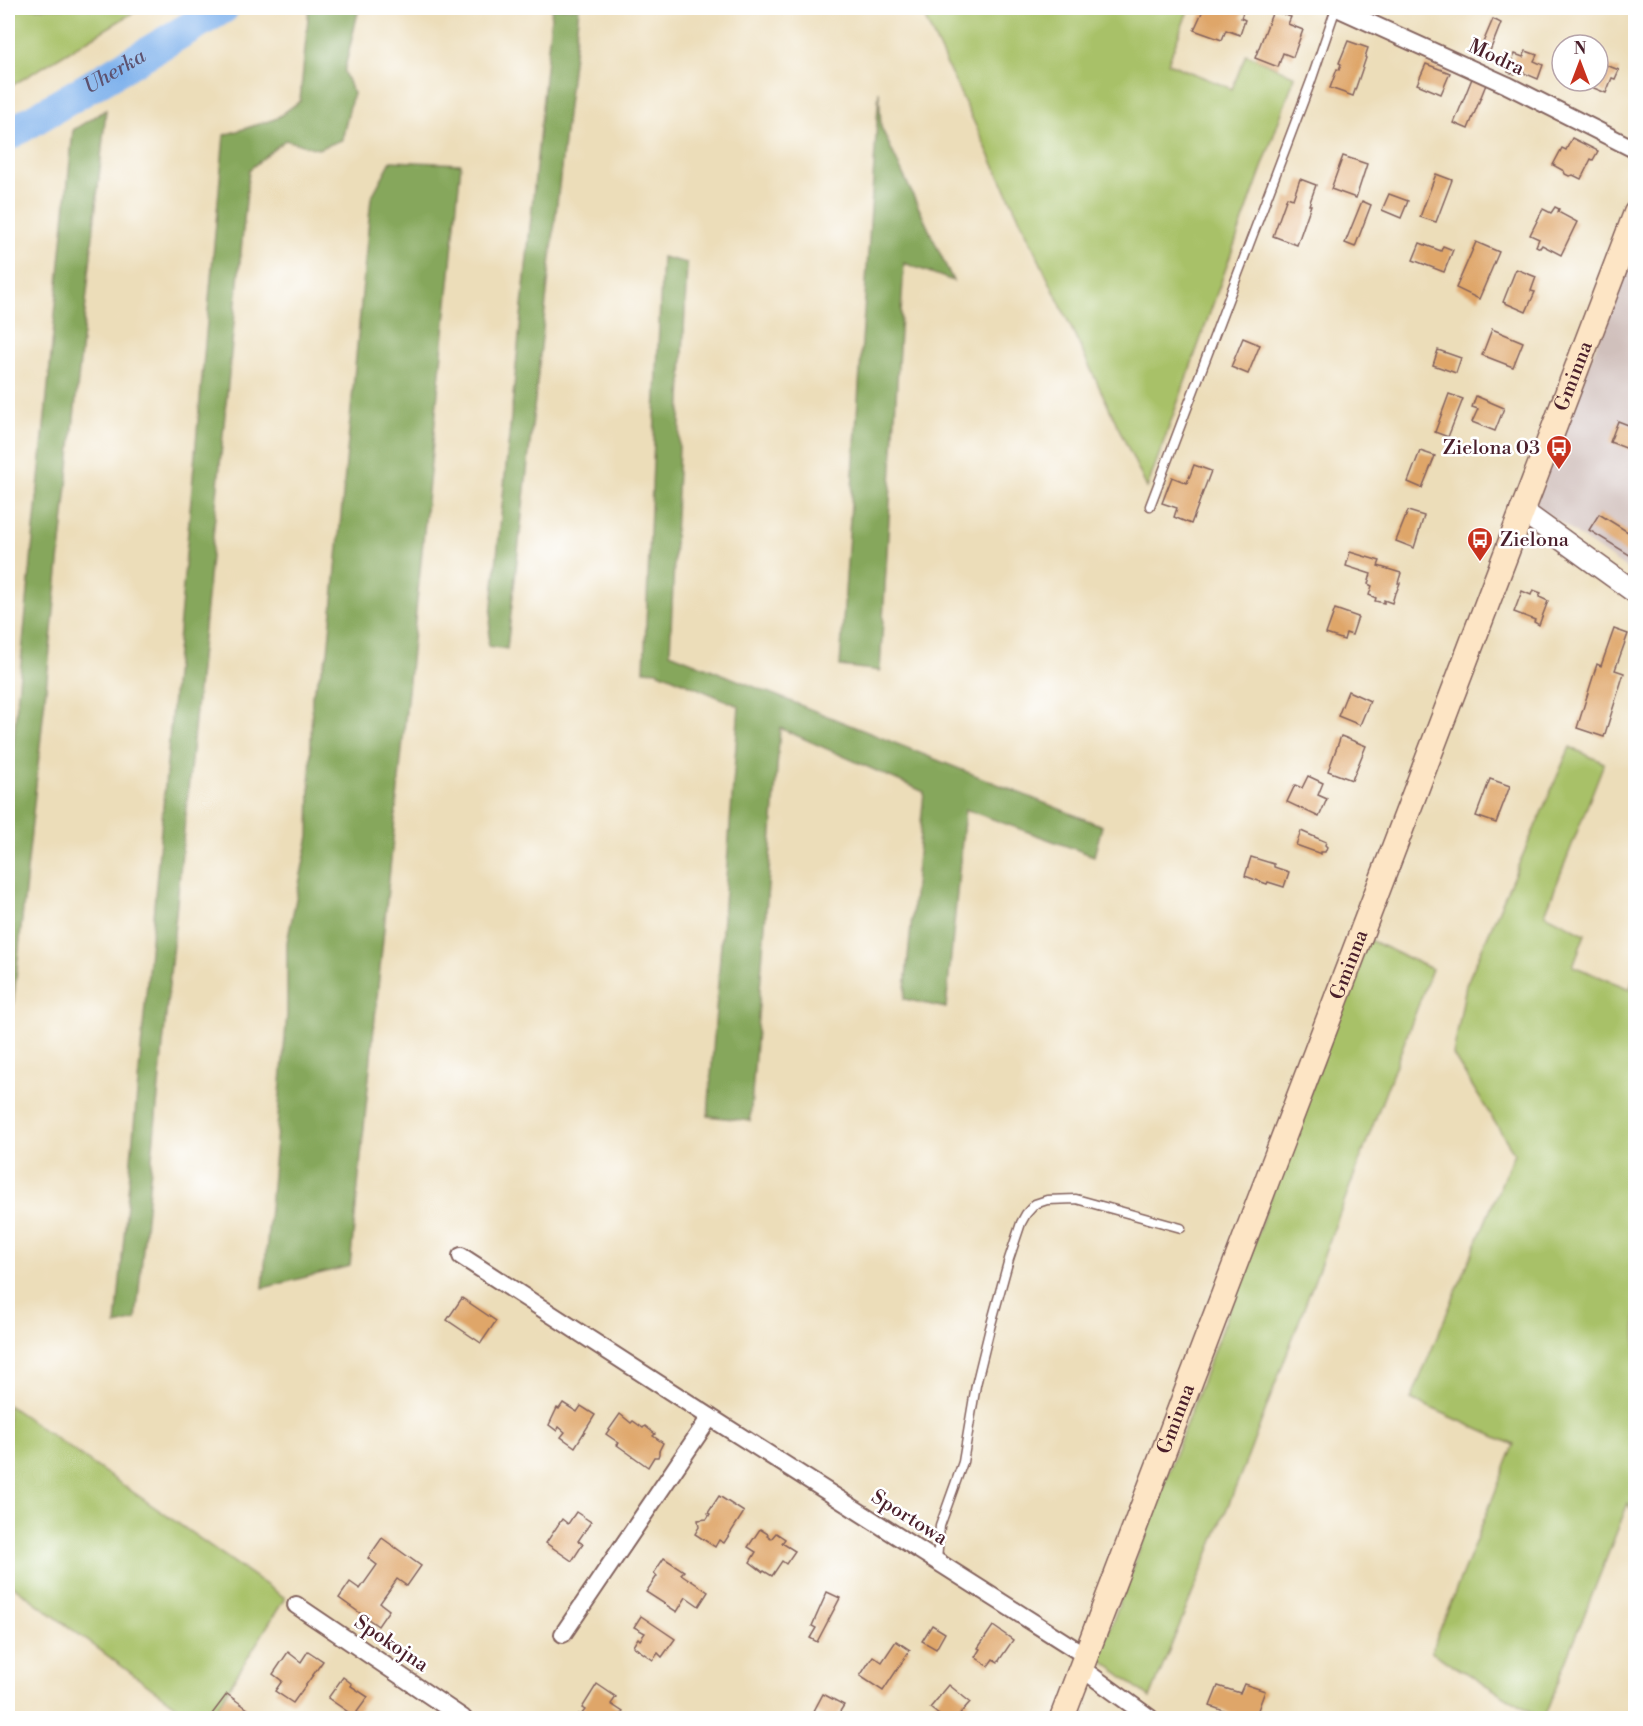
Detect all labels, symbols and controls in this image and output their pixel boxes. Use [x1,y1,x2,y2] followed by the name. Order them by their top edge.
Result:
[1550,33,1610,93] north arrow
[1464,34,1529,82] street label: Modra
[1574,39,1587,59] text: N
[79,43,151,100] water label: Uherka
[1549,337,1599,415] street label: Gminna
[1544,433,1574,471] bus stop icon: Zielona 03
[1443,436,1540,461] place label: Zielona 03
[1465,525,1495,563] bus stop icon: Zielona
[1500,528,1570,553] place label: Zielona
[1325,926,1374,1003] street label: Gminna
[1151,1380,1201,1458] street label: Gminna
[866,1485,953,1552] street label: Sportowa
[349,1610,434,1678] street label: Spokojna

